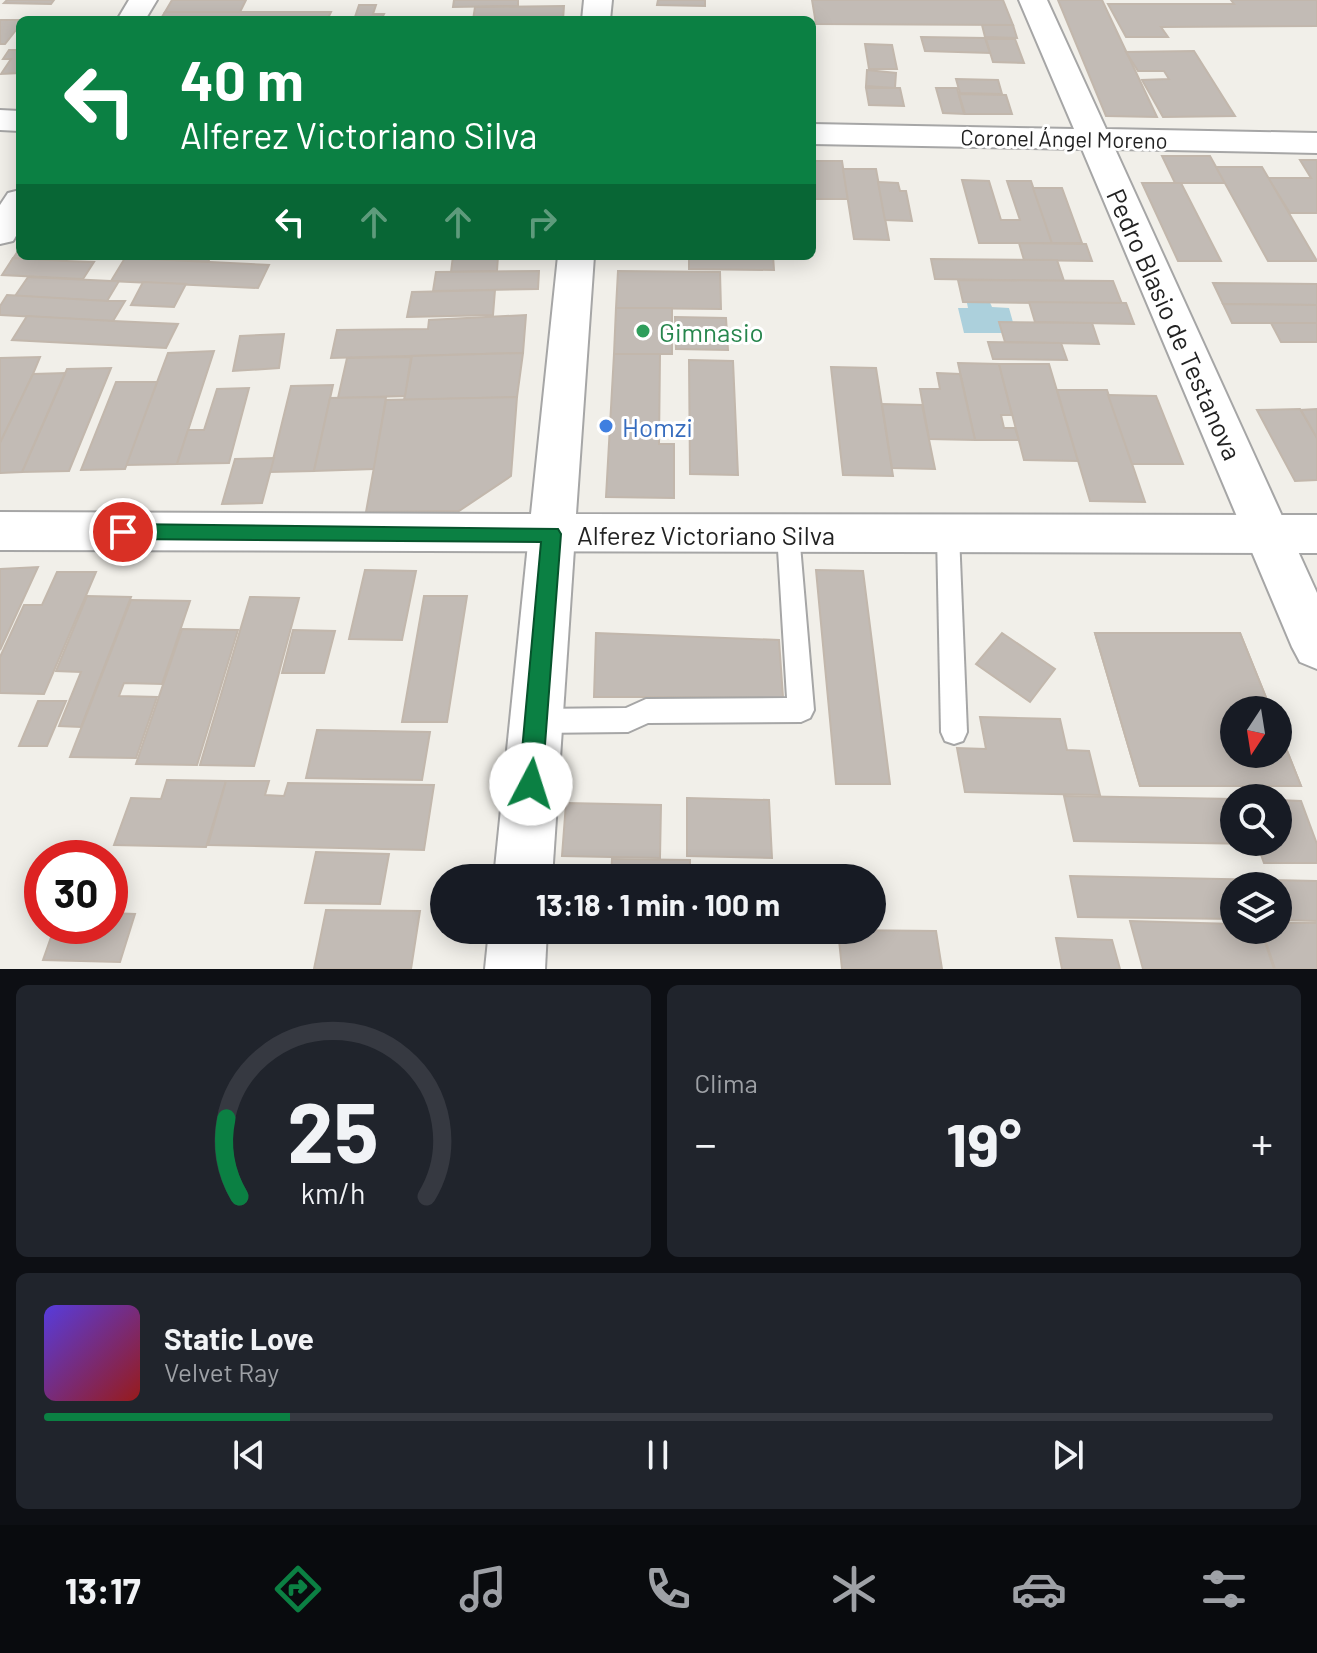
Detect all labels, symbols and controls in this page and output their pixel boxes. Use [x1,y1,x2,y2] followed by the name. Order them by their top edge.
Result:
[180,45,304,112] text: 40 m
[48,48,152,152] icon: left
[180,113,537,156] text: Alferez Victoriano Silva
[960,123,1168,153] street label: Coronel Ángel Moreno
[1101,184,1249,464] street label: Pedro Blasio de Testanova
[268,200,312,244] icon: left
[352,200,396,244] icon: ahead
[436,200,480,244] icon: ahead
[520,200,564,244] icon: right
[659,316,764,347] place label: Gimnasio
[634,322,652,340] marker: Gimnasio
[622,411,693,442] place label: Homzi
[597,417,615,435] marker: Homzi
[89,498,157,566] pin
[101,510,145,554] icon: arrive
[577,519,835,550] street label: Alferez Victoriano Silva
[1220,696,1292,768] north arrow
[1220,696,1292,944] map controls
[489,742,573,826] position arrow
[1220,784,1292,856] button: search
[24,840,128,944] speed limit sign: 30
[1220,872,1292,944] button: layers
[536,886,780,922] text: 13:18 · 1 min · 100 m
[695,1067,758,1098] text: Clima
[288,1080,379,1180] text: 25
[946,1107,1022,1179] text: 19°
[695,1116,717,1169] text: −
[1251,1116,1273,1169] text: +
[301,1175,366,1210] text: km/h
[164,1320,314,1356] text: Static Love
[164,1356,279,1387] text: Velvet Ray
[227,1433,271,1477] icon: previous
[636,1433,680,1477] icon: pause
[1046,1433,1090,1477] icon: next
[270,1561,326,1617] icon: directions
[455,1561,511,1617] icon: music
[640,1561,696,1617] icon: phone
[826,1561,882,1617] icon: climate
[1011,1561,1067,1617] icon: car
[1196,1561,1252,1617] icon: filters
[65,1568,141,1611] text: 13:17

